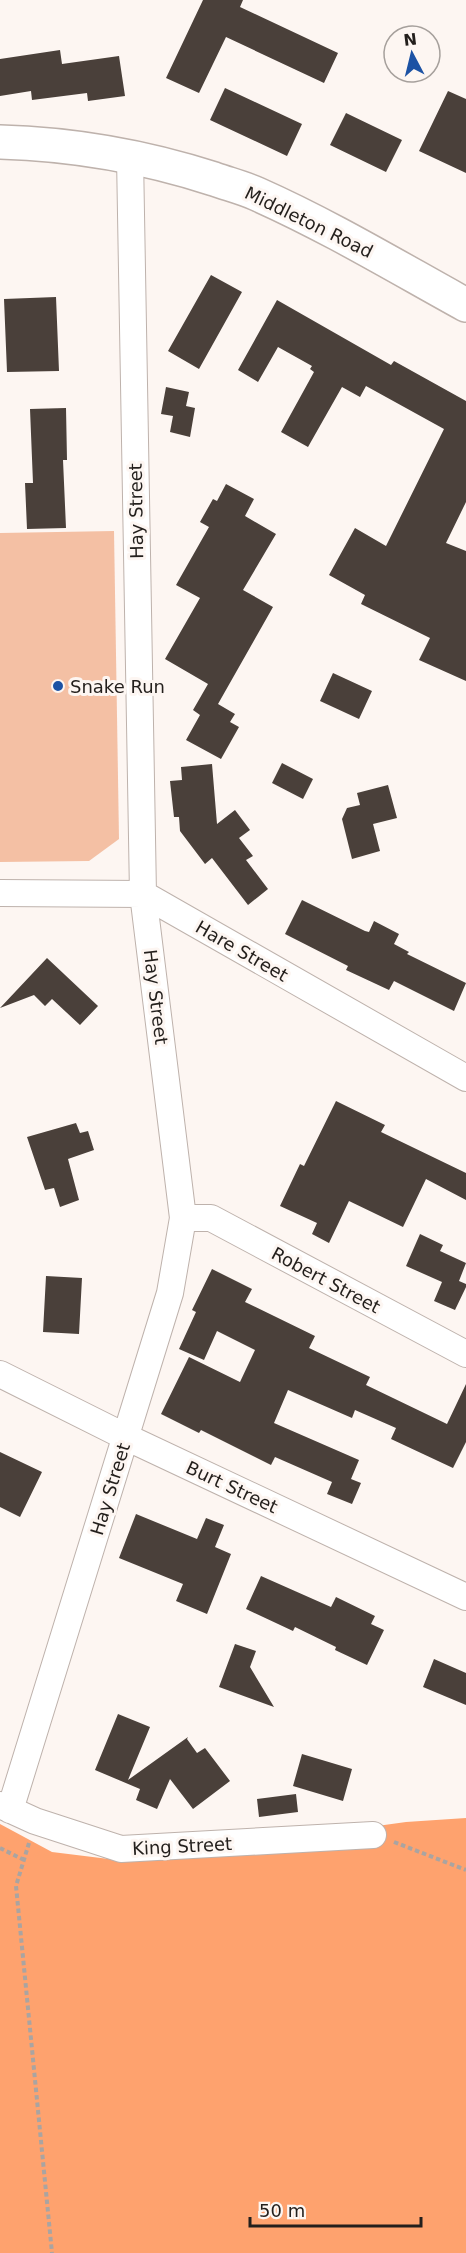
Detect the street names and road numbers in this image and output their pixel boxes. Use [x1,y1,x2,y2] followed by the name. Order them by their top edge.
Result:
[242,182,376,262] street label: Middleton Road
[125,463,147,559] street label: Hay Street
[192,916,292,986] street label: Hare Street
[140,948,172,1046] street label: Hay Street
[268,1243,384,1317] street label: Robert Street
[86,1440,134,1538] street label: Hay Street
[183,1457,281,1517] street label: Burt Street
[131,1833,233,1859] street label: King Street

